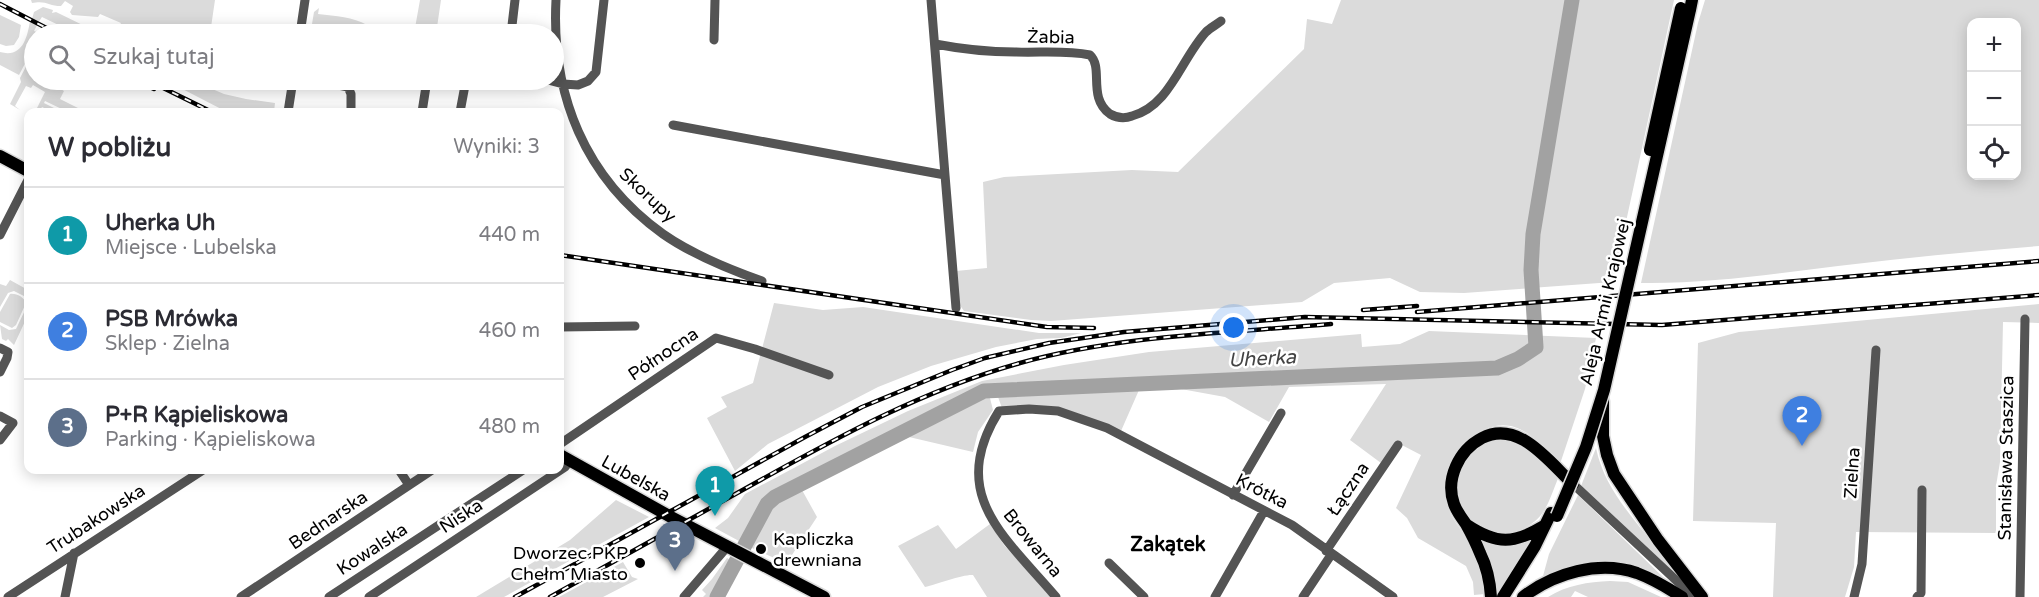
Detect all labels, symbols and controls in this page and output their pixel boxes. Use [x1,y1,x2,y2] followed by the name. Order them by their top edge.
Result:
[1967,18,2021,180] map controls
[1967,18,2021,72] button: +
[24,24,564,90] search box
[1027,26,1075,48] street label: Żabia
[45,41,78,74] icon: search
[93,44,215,70] text: Szukaj tutaj
[1967,72,2021,126] button: −
[1967,126,2021,180] button: locate
[48,132,171,163] text: W pobliżu
[453,135,540,159] text: Wyniki: 3
[615,163,681,227] street label: Skorupy
[105,210,215,236] text: Uherka Uh
[1575,216,1635,388] street label: Aleja Armii Krajowej
[61,223,74,247] text: 1
[479,223,540,247] text: 440 m
[105,236,277,260] text: Miejsce · Lubelska
[105,306,238,332] text: PSB Mrówka
[1219,313,1248,342] your location
[61,319,74,343] text: 2
[479,319,540,343] text: 460 m
[624,323,702,385] street label: Północna
[105,332,230,356] text: Sklep · Zielna
[1227,345,1297,373] water label: Uherka
[1994,375,2018,541] street label: Stanisława Staszica
[1782,396,1822,446] pin: 2
[105,402,288,428] text: P+R Kąpieliskowa
[61,415,74,439] text: 3
[479,415,540,439] text: 480 m
[105,428,316,452] text: Parking · Kąpieliskowa
[1839,446,1865,500] street label: Zielna
[598,450,674,506] street label: Lubelska
[1322,458,1374,520] street label: Łączna
[696,466,734,516] pin: 1
[1232,468,1292,514] street label: Krótka
[43,479,149,559] street label: Trubakowska
[284,486,372,554] street label: Bednarska
[435,494,487,538] street label: Niska
[999,504,1067,582] street label: Browarna
[332,518,412,580] street label: Kowalska
[656,522,694,571] pin: 3
[773,528,862,571] place label: Kapliczka drewniana
[1130,533,1206,557] district label: Zakątek
[510,542,628,585] place label: Dworzec PKP Chełm Miasto
[754,542,768,556] marker: Kapliczka drewniana
[633,556,647,570] marker: Dworzec PKP Chełm Miasto

